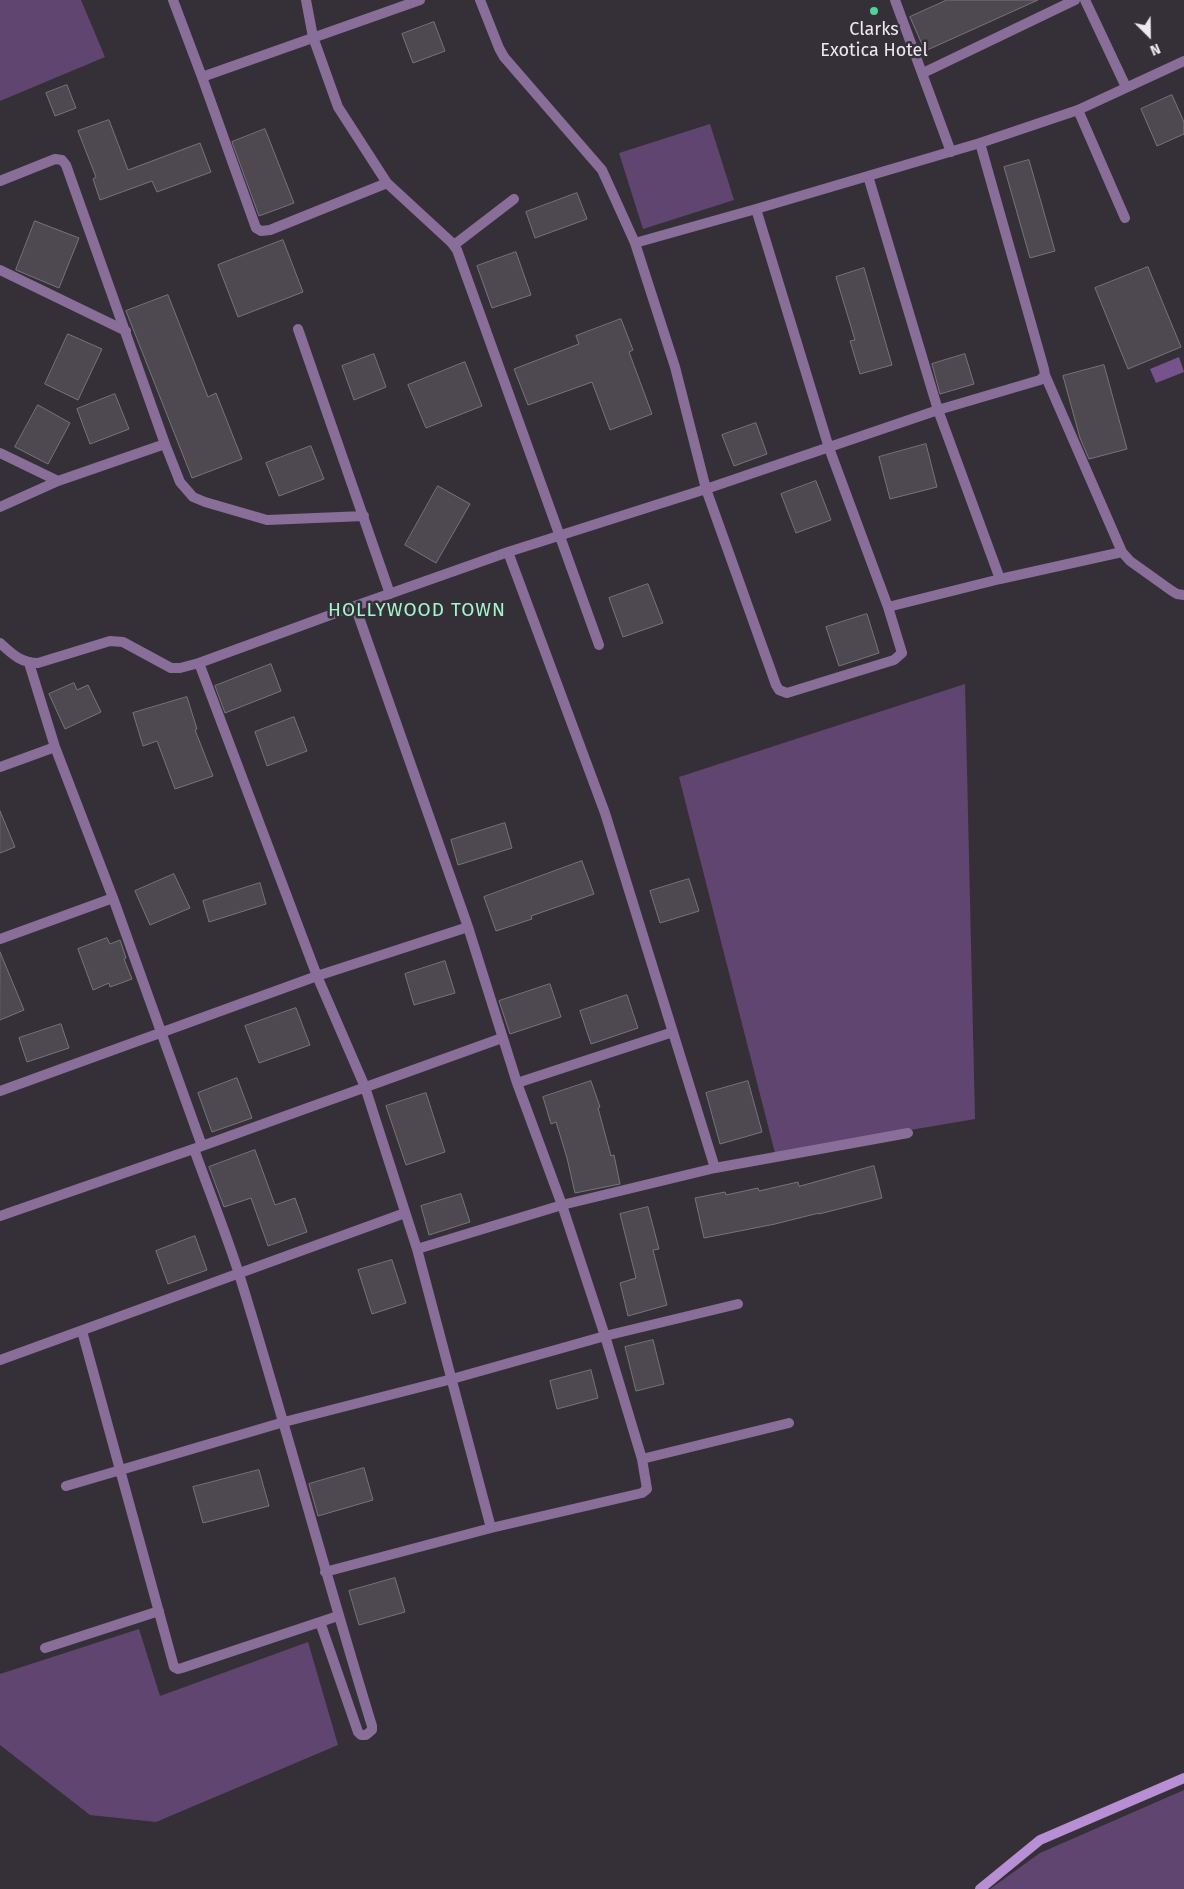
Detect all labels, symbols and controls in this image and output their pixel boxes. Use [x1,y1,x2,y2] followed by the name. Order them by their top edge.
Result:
[868,5,880,17] marker: Clarks Exotica Hotel
[1124,10,1174,60] north arrow
[820,19,928,62] place label: Clarks Exotica Hotel
[1147,40,1163,59] text: N
[326,600,508,622] district label: HOLLYWOOD TOWN

